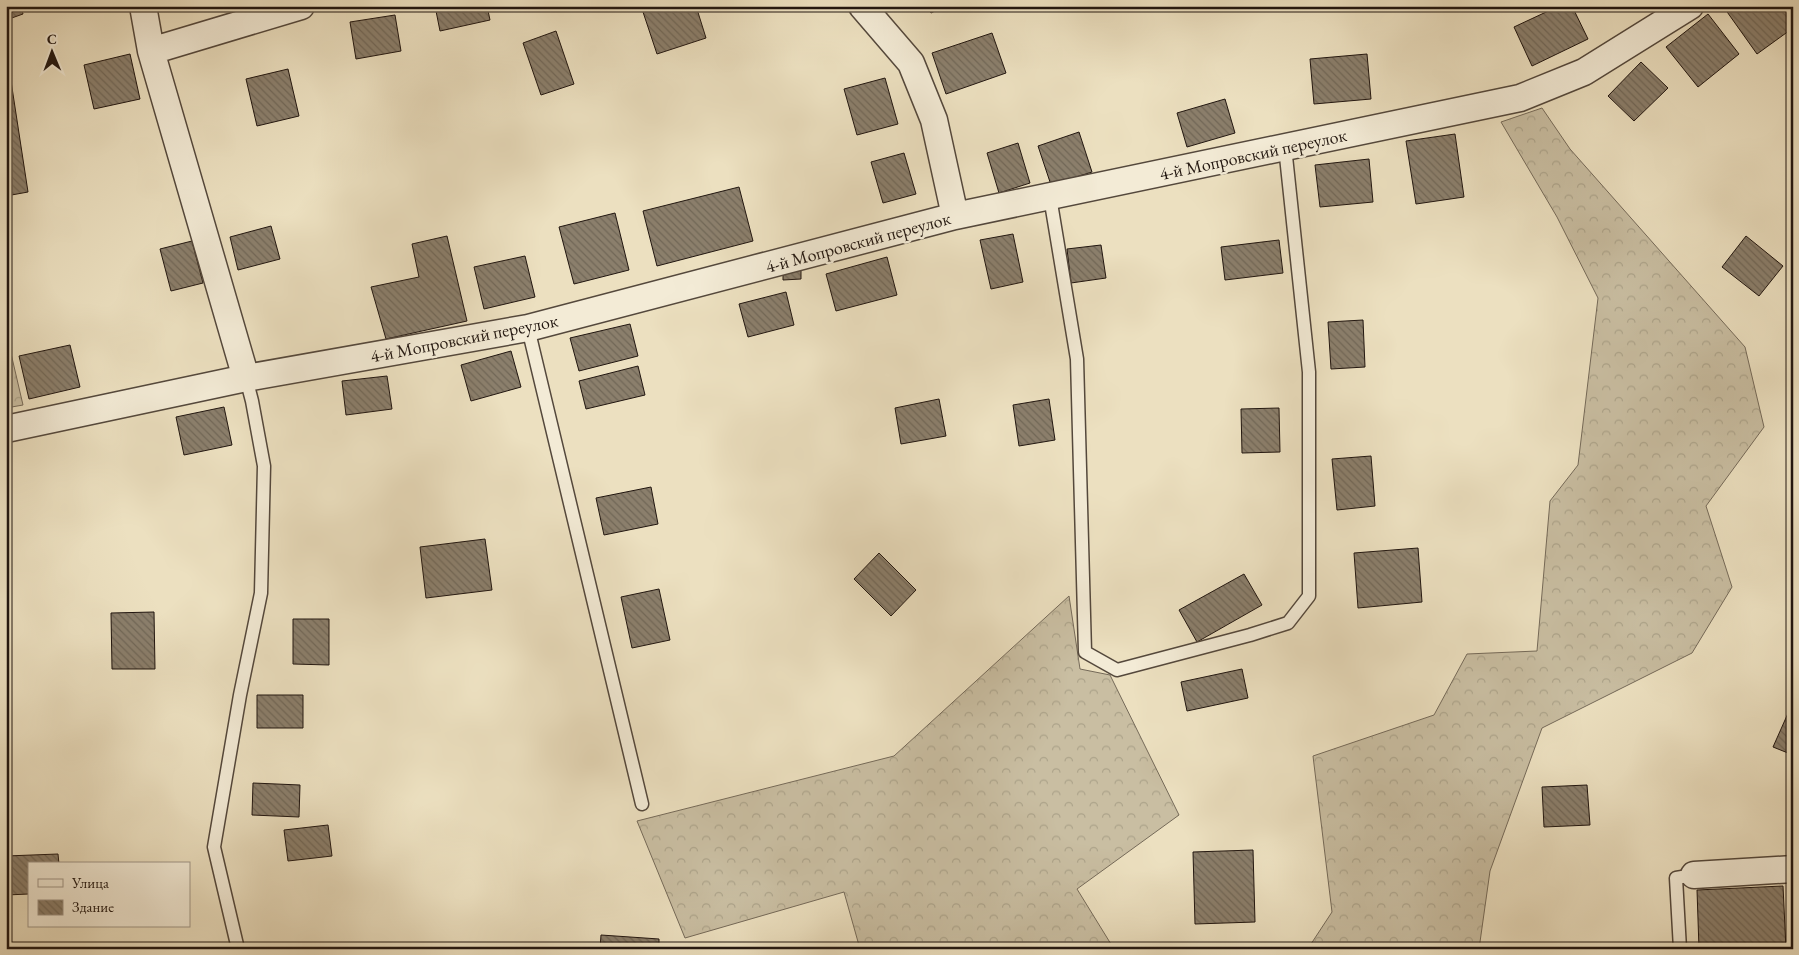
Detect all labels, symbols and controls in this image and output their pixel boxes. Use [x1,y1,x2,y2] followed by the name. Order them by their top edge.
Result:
[28,28,78,78] north arrow
[47,30,57,48] text: С
[1157,123,1349,185] street label: 4-й Мопровский переулок
[763,206,953,278] street label: 4-й Мопровский переулок
[368,308,560,367] street label: 4-й Мопровский переулок
[28,862,190,928] legend
[71,873,109,892] text: Улица
[72,897,114,916] text: Здание

